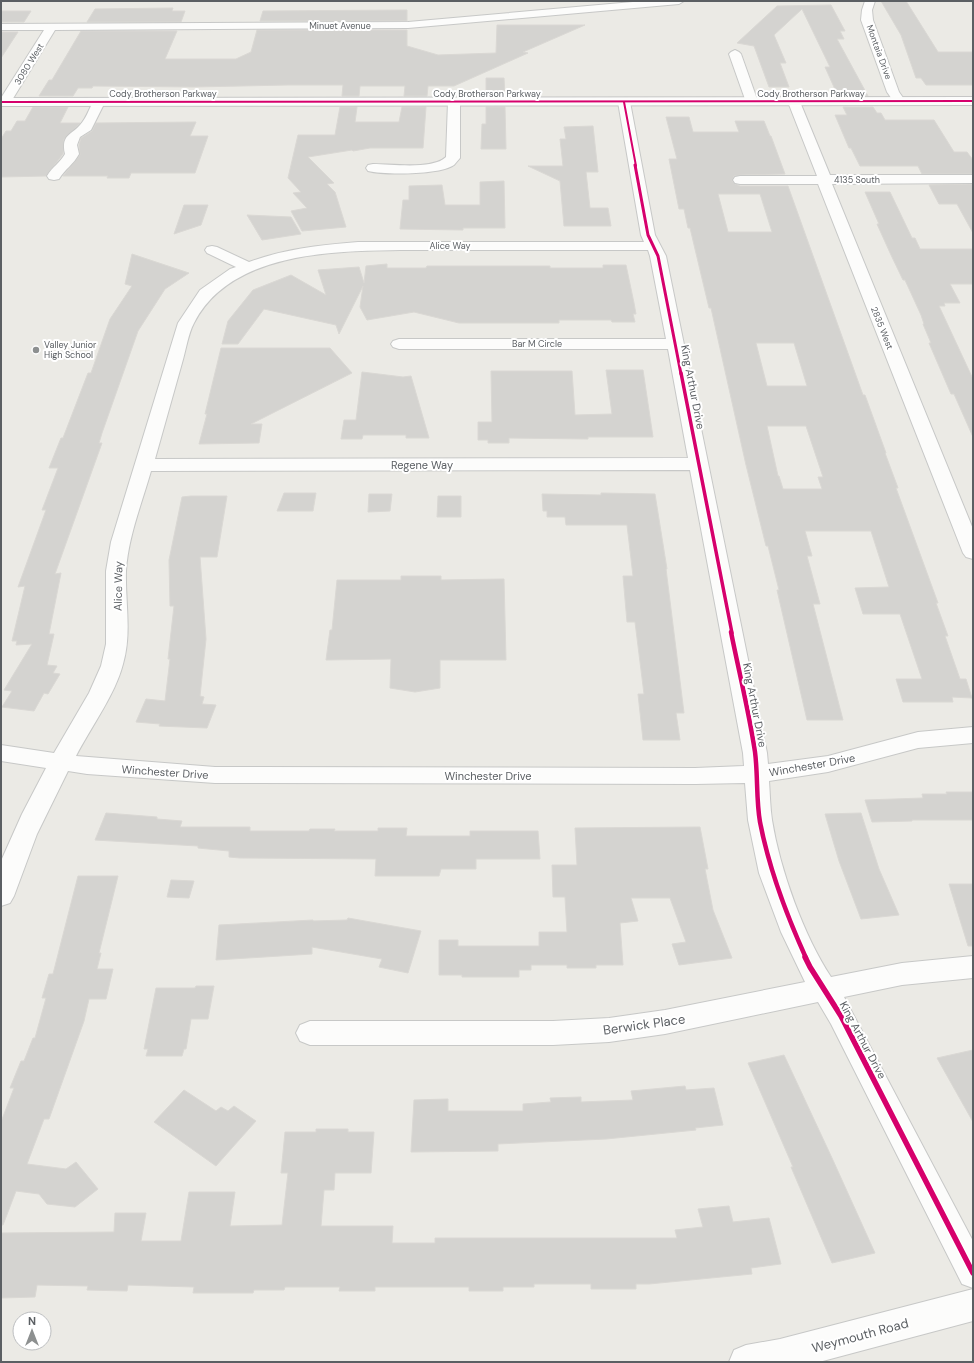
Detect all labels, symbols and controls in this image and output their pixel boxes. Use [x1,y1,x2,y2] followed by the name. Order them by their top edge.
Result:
[309,20,371,32] street label: Minuet Avenue
[864,23,894,81] street label: Montaia Drive
[12,41,47,87] street label: 3080 West
[109,88,217,100] street label: Cody Brotherson Parkway
[433,88,541,100] street label: Cody Brotherson Parkway
[757,88,865,100] street label: Cody Brotherson Parkway
[834,174,880,186] street label: 4135 South
[430,240,470,252] street label: Alice Way
[868,305,896,352] street label: 2835 West
[512,338,562,350] street label: Bar M Circle
[44,339,97,361] place label: Valley Junior High School
[678,344,708,430] street label: King Arthur Drive
[31,345,41,355] marker: Valley Junior High School
[391,458,453,472] street label: Regene Way
[111,561,125,611] street label: Alice Way
[740,662,770,748] street label: King Arthur Drive
[768,751,856,779] street label: Winchester Drive
[121,762,209,782] street label: Winchester Drive
[444,769,532,783] street label: Winchester Drive
[837,999,889,1081] street label: King Arthur Drive
[602,1010,686,1039] street label: Berwick Place
[12,1311,52,1351] north arrow
[28,1314,36,1328] text: N
[810,1314,910,1357] street label: Weymouth Road

